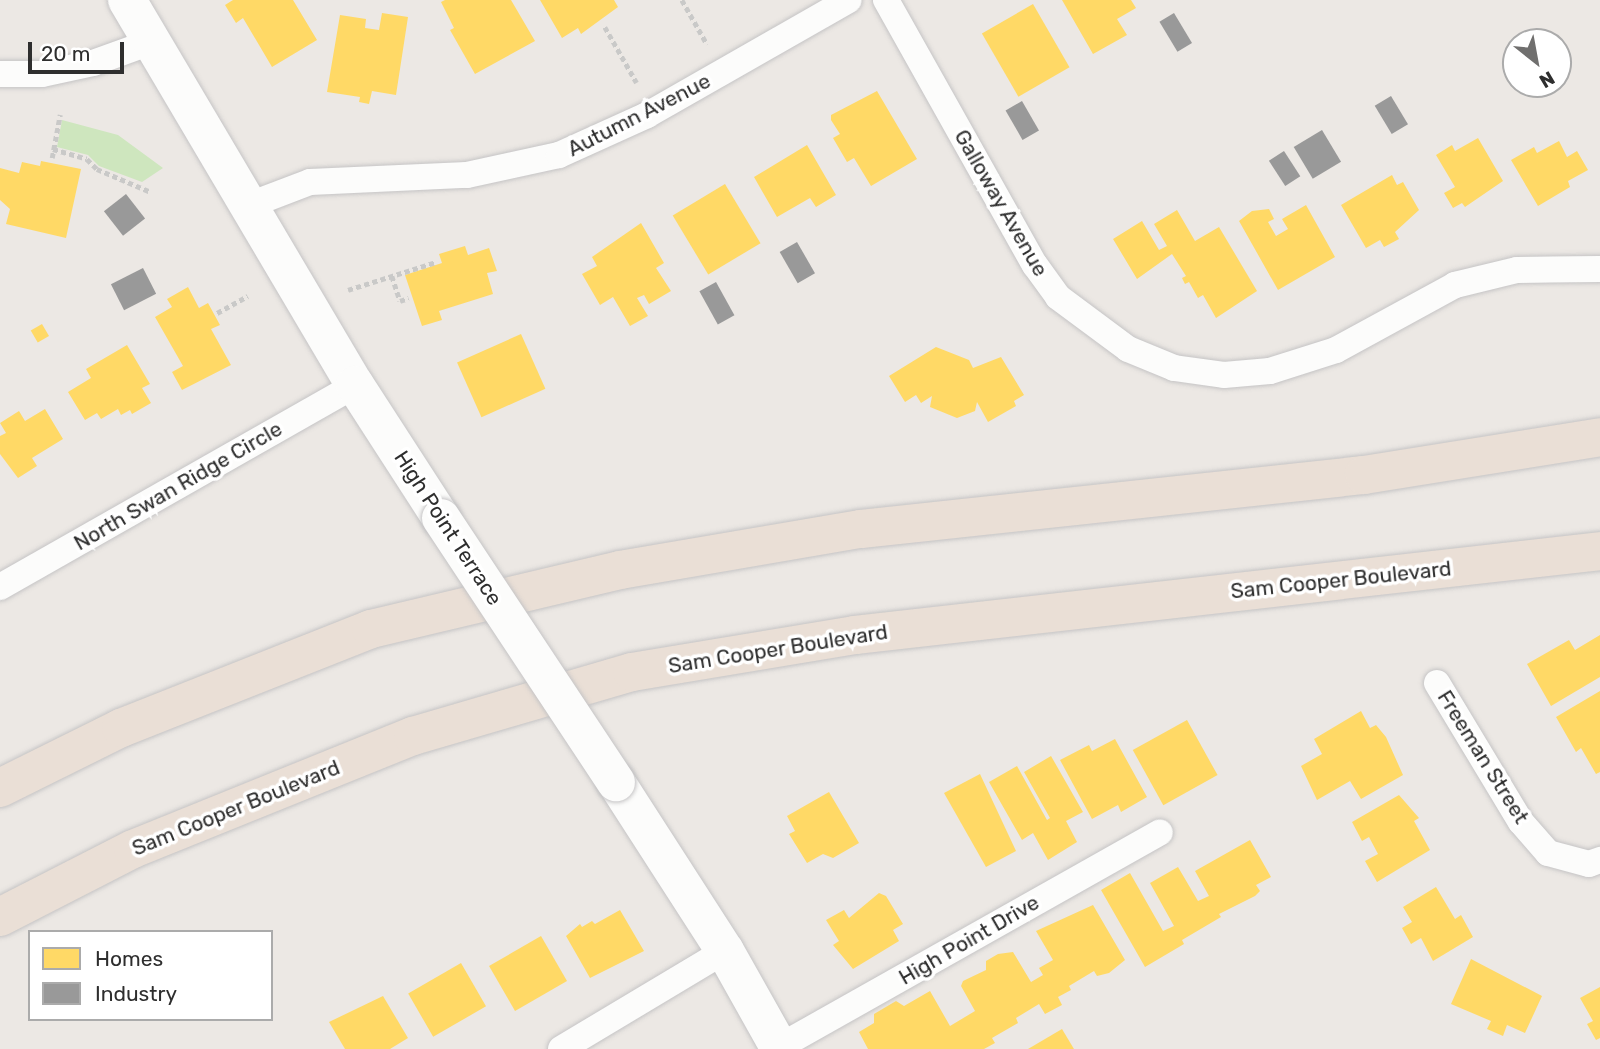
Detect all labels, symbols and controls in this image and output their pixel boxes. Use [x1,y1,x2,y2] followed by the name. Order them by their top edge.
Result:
[32,28,128,72] scale bar
[1502,28,1572,98] north arrow
[41,41,90,66] text: 20 m
[1535,66,1559,93] text: N
[563,68,715,162] street label: Autumn Avenue
[949,125,1053,281] street label: Galloway Avenue
[70,416,286,556] street label: North Swan Ridge Circle
[389,446,507,610] street label: High Point Terrace
[1229,556,1453,604] street label: Sam Cooper Boulevard
[666,619,890,679] street label: Sam Cooper Boulevard
[1432,686,1534,828] street label: Freeman Street
[128,755,344,861] street label: Sam Cooper Boulevard
[895,890,1043,990] street label: High Point Drive
[28,930,273,1021] legend
[95,946,163,971] text: Homes
[95,981,177,1006] text: Industry

